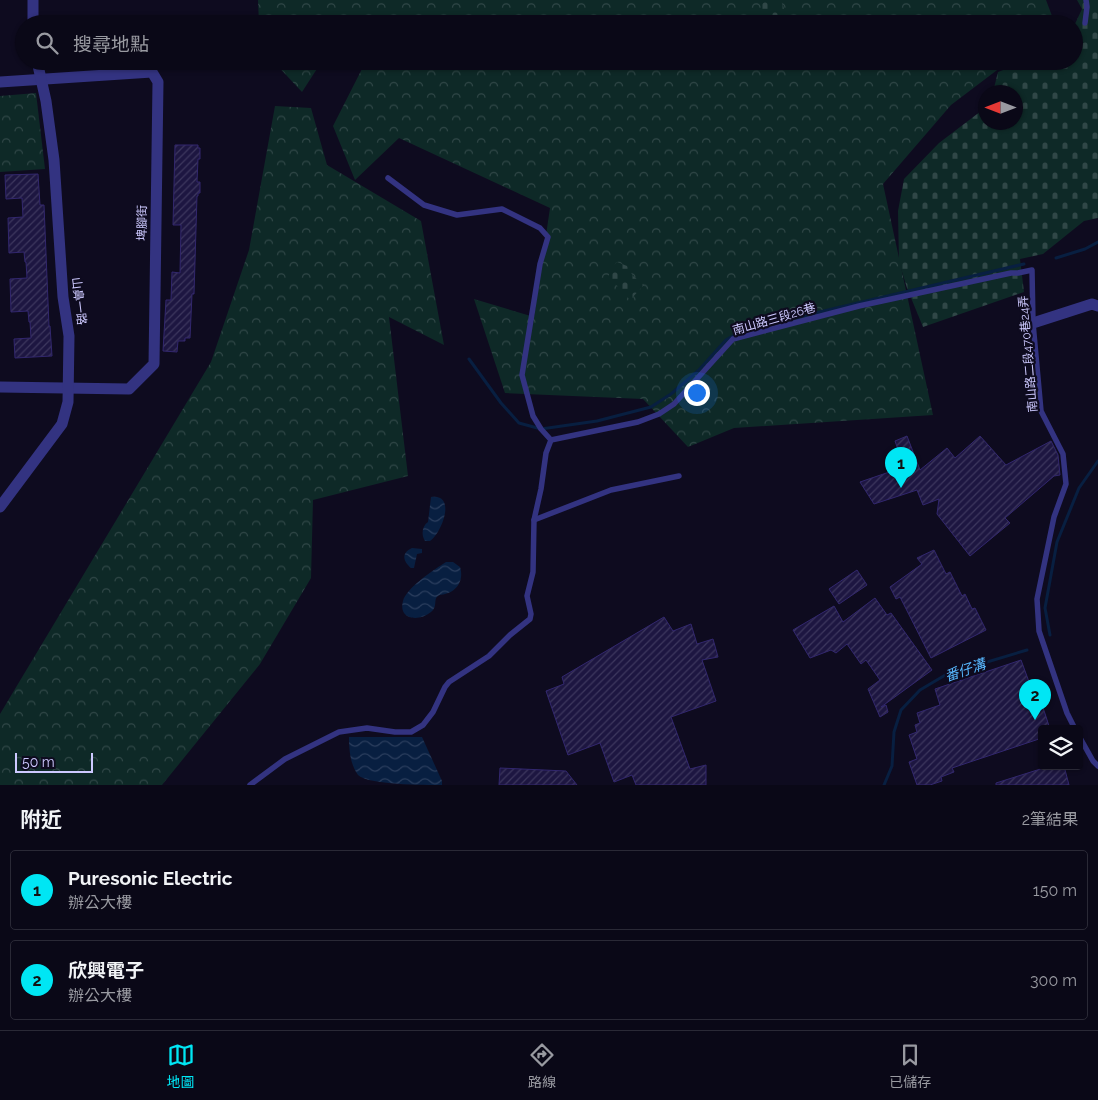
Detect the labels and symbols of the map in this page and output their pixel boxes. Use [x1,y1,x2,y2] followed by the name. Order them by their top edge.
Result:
[978,85,1023,130] north arrow
[135,205,149,241] street label: 埤腳街
[69,276,89,326] street label: 山鼻一路
[1016,295,1040,413] street label: 南山路二段470巷24弄
[731,300,817,338] street label: 南山路三段26巷
[684,380,710,406] your location
[885,447,917,488] pin: 1
[943,655,989,684] water label: 番仔溝
[1019,679,1051,720] pin: 2
[15,750,92,773] scale bar

